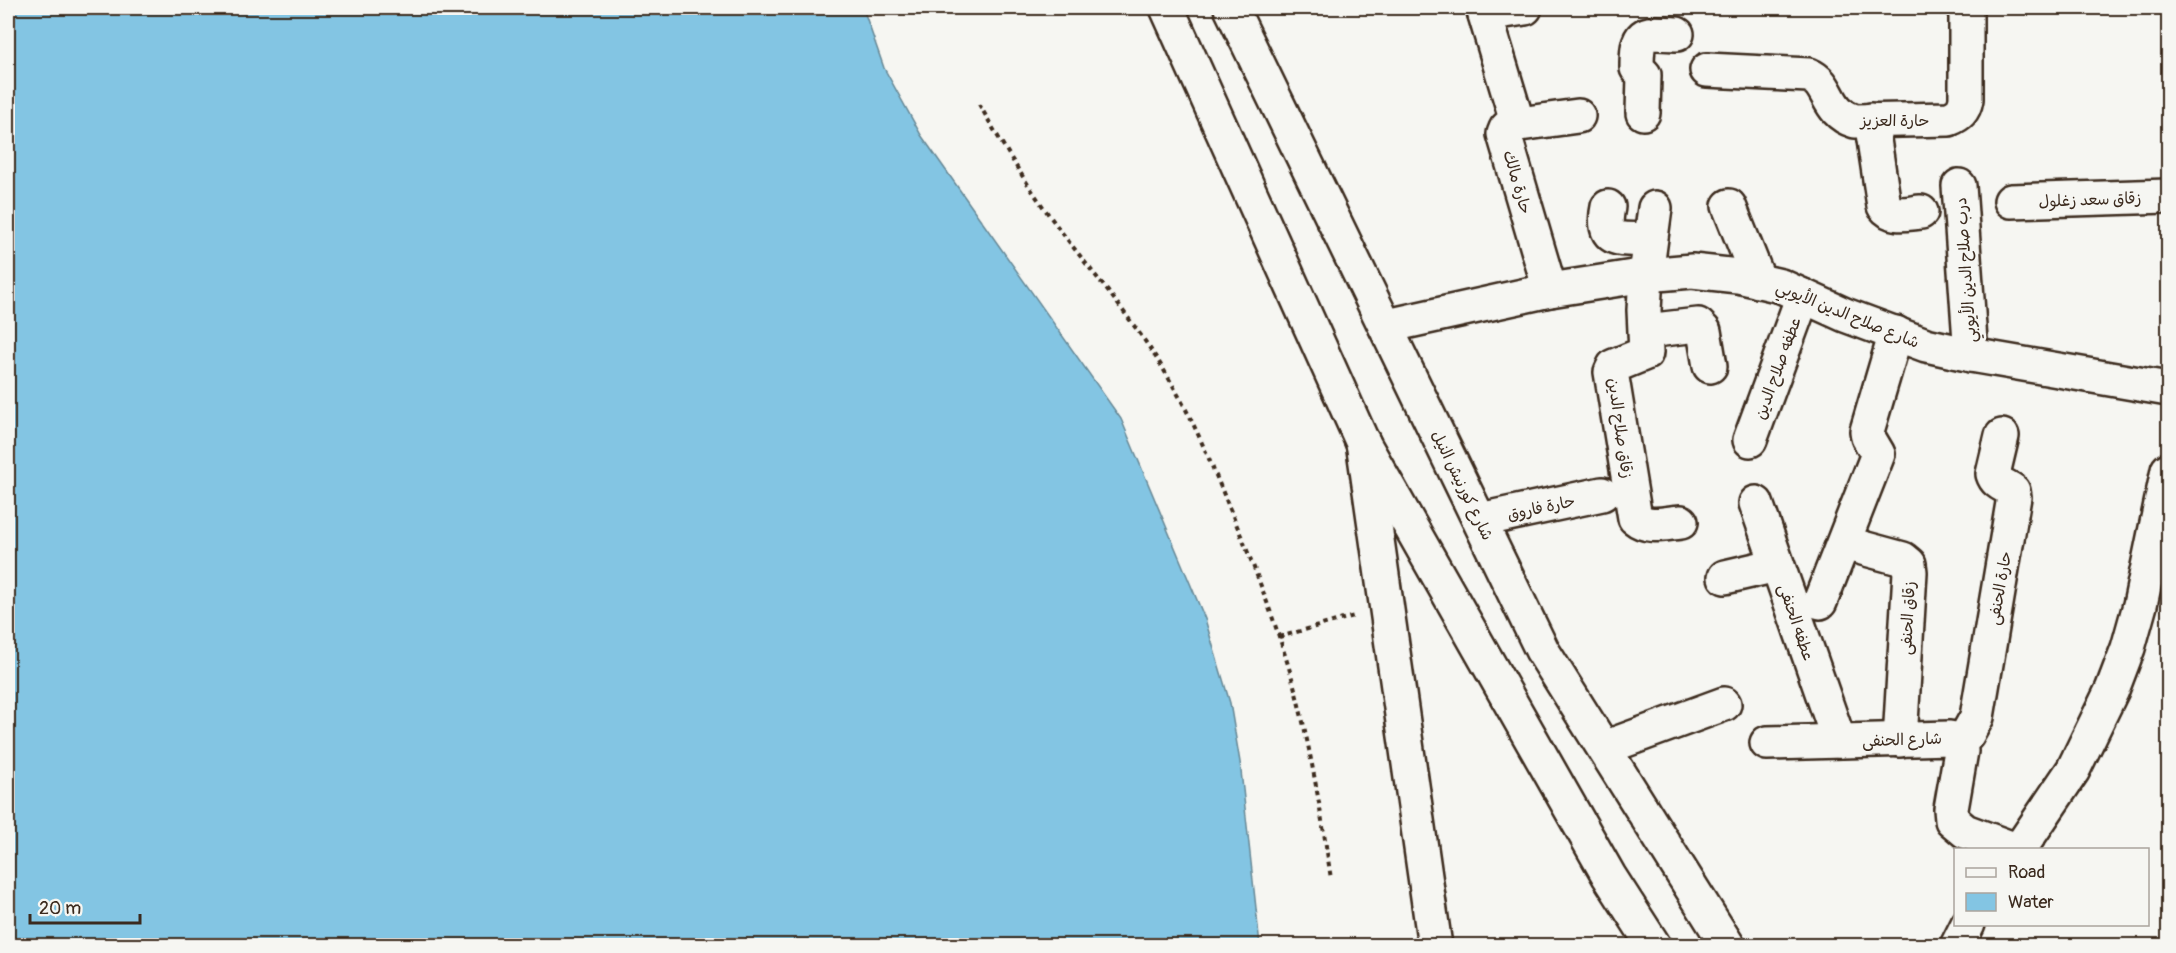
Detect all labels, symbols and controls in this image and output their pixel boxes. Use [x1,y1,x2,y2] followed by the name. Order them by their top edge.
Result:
[1859,111,1929,131] street label: حارة العزيز
[1498,148,1536,217] street label: حارة مالك
[2038,188,2142,212] street label: زقاق سعد زغلول
[1950,196,1985,343] street label: درب صلاح الدين الأيوبي
[1772,276,1922,356] street label: شارع صلاح الدين الأيوبي
[1750,315,1806,422] street label: عطفه صلاح الدين
[1603,377,1637,480] street label: زقاق صلاح الدين
[1426,427,1497,544] street label: شارع كورنيش النيل
[1505,491,1577,525] street label: حارة فاروق
[1984,550,2016,627] street label: حارة الحنفى
[1774,581,1818,663] street label: عطفه الحنفى
[1896,581,1920,655] street label: زقاق الحنفى
[1862,729,1942,752] street label: شارع الحنفى
[1954,848,2149,926] legend
[2008,861,2045,884] text: Road
[30,887,140,925] scale bar
[2008,891,2054,914] text: Water
[39,897,81,920] text: 20 m

